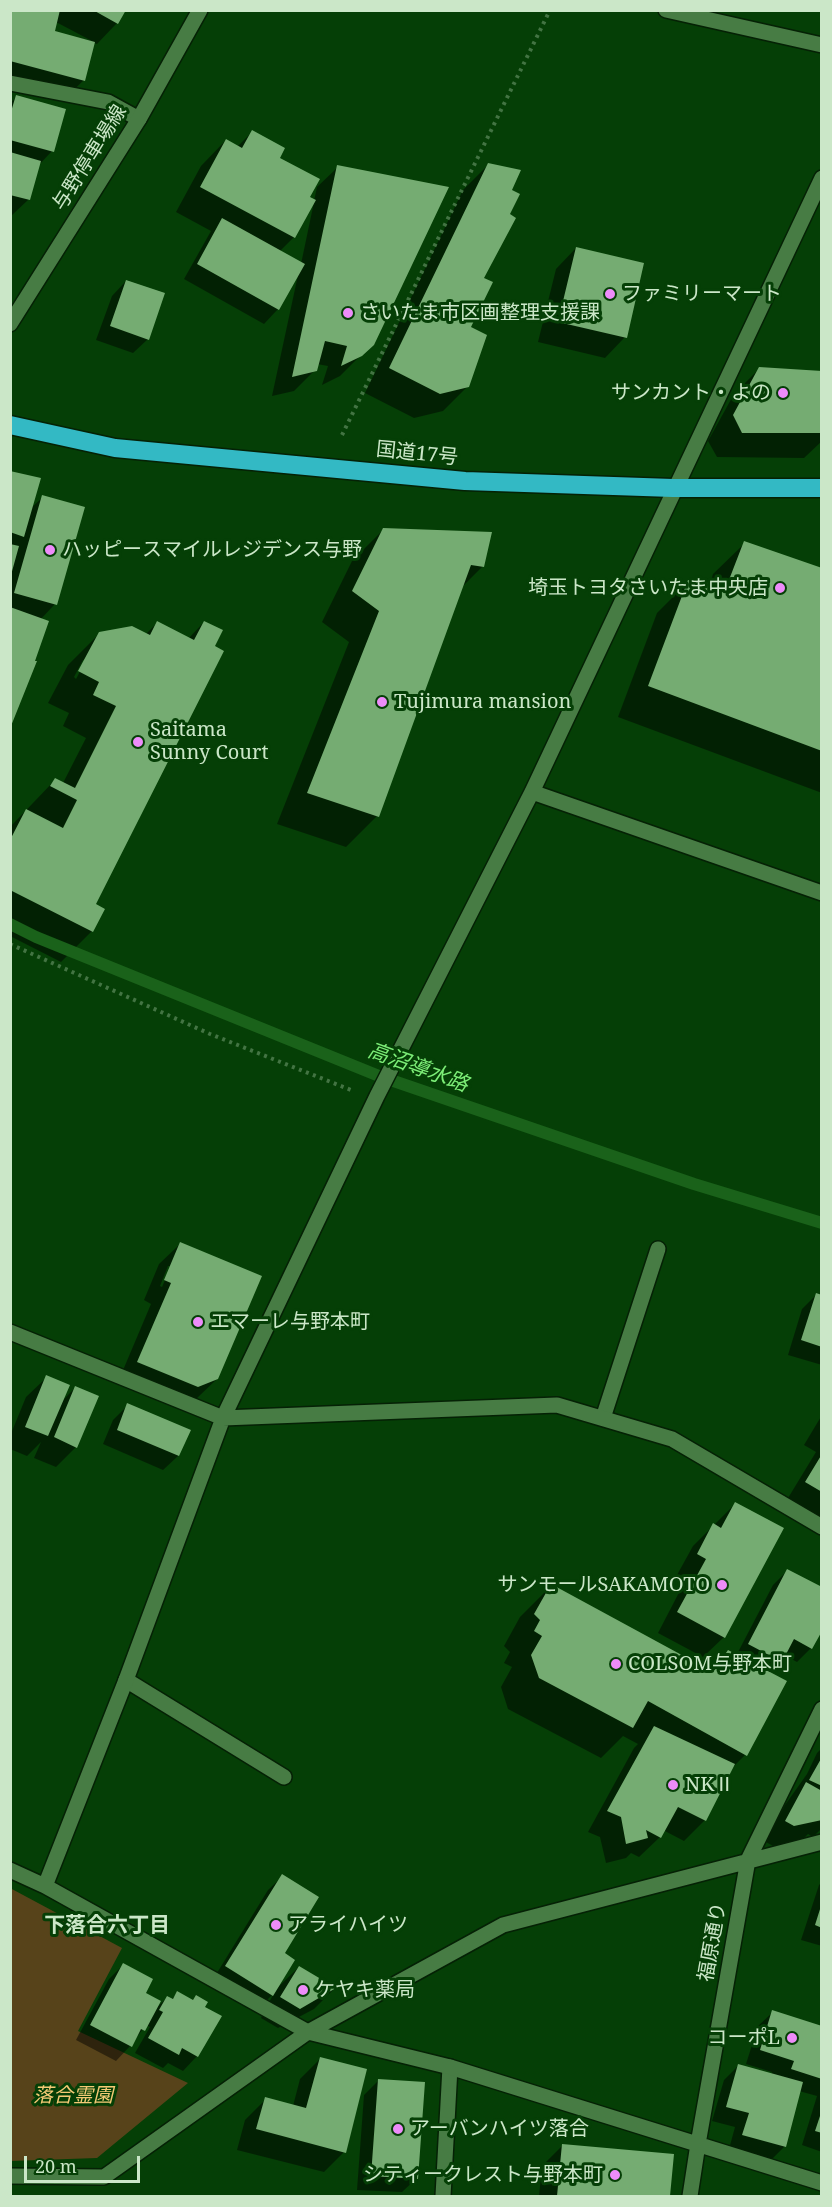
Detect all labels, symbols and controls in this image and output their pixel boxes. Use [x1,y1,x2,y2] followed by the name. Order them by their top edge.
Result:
[48,101,132,215] street label: 与野停車場線
[622,282,782,306] place label: ファミリーマート
[603,287,617,301] marker: ファミリーマート
[360,301,600,325] place label: さいたま市区画整理支援課
[341,306,355,320] marker: さいたま市区画整理支援課
[611,381,771,405] place label: サンカント・よの
[776,386,790,400] marker: サンカント・よの
[375,438,459,470] street label: 国道17号
[62,538,362,562] place label: ハッピースマイルレジデンス与野
[43,543,57,557] marker: ハッピースマイルレジデンス与野
[528,576,768,600] place label: 埼玉トヨタさいたま中央店
[773,581,787,595] marker: 埼玉トヨタさいたま中央店
[394,690,571,714] place label: Tujimura mansion
[375,695,389,709] marker: Tujimura mansion
[150,718,268,765] place label: Saitama Sunny Court
[131,735,145,749] marker: Saitama Sunny Court
[364,1038,472,1098] water label: 高沼導水路
[210,1310,370,1334] place label: エマーレ与野本町
[191,1315,205,1329] marker: エマーレ与野本町
[497,1573,710,1597] place label: サンモールSAKAMOTO
[715,1578,729,1592] marker: サンモールSAKAMOTO
[628,1652,792,1676] place label: COLSOM与野本町
[609,1657,623,1671] marker: COLSOM与野本町
[685,1773,734,1797] place label: NKⅡ
[666,1778,680,1792] marker: NKⅡ
[694,1901,732,1983] street label: 福原通り
[44,1913,170,1939] district label: 下落合六丁目
[288,1913,408,1937] place label: アライハイツ
[269,1918,283,1932] marker: アライハイツ
[315,1978,415,2002] place label: ケヤキ薬局
[296,1983,310,1997] marker: ケヤキ薬局
[708,2026,780,2050] place label: コーポL
[785,2031,799,2045] marker: コーポL
[33,2084,113,2108] park label: 落合霊園
[410,2117,589,2141] place label: アーバンハイツ落合
[391,2122,405,2136] marker: アーバンハイツ落合
[27,2144,142,2182] scale bar
[35,2154,77,2178] text: 20 m
[363,2163,603,2187] place label: シティークレスト与野本町
[608,2168,622,2182] marker: シティークレスト与野本町

